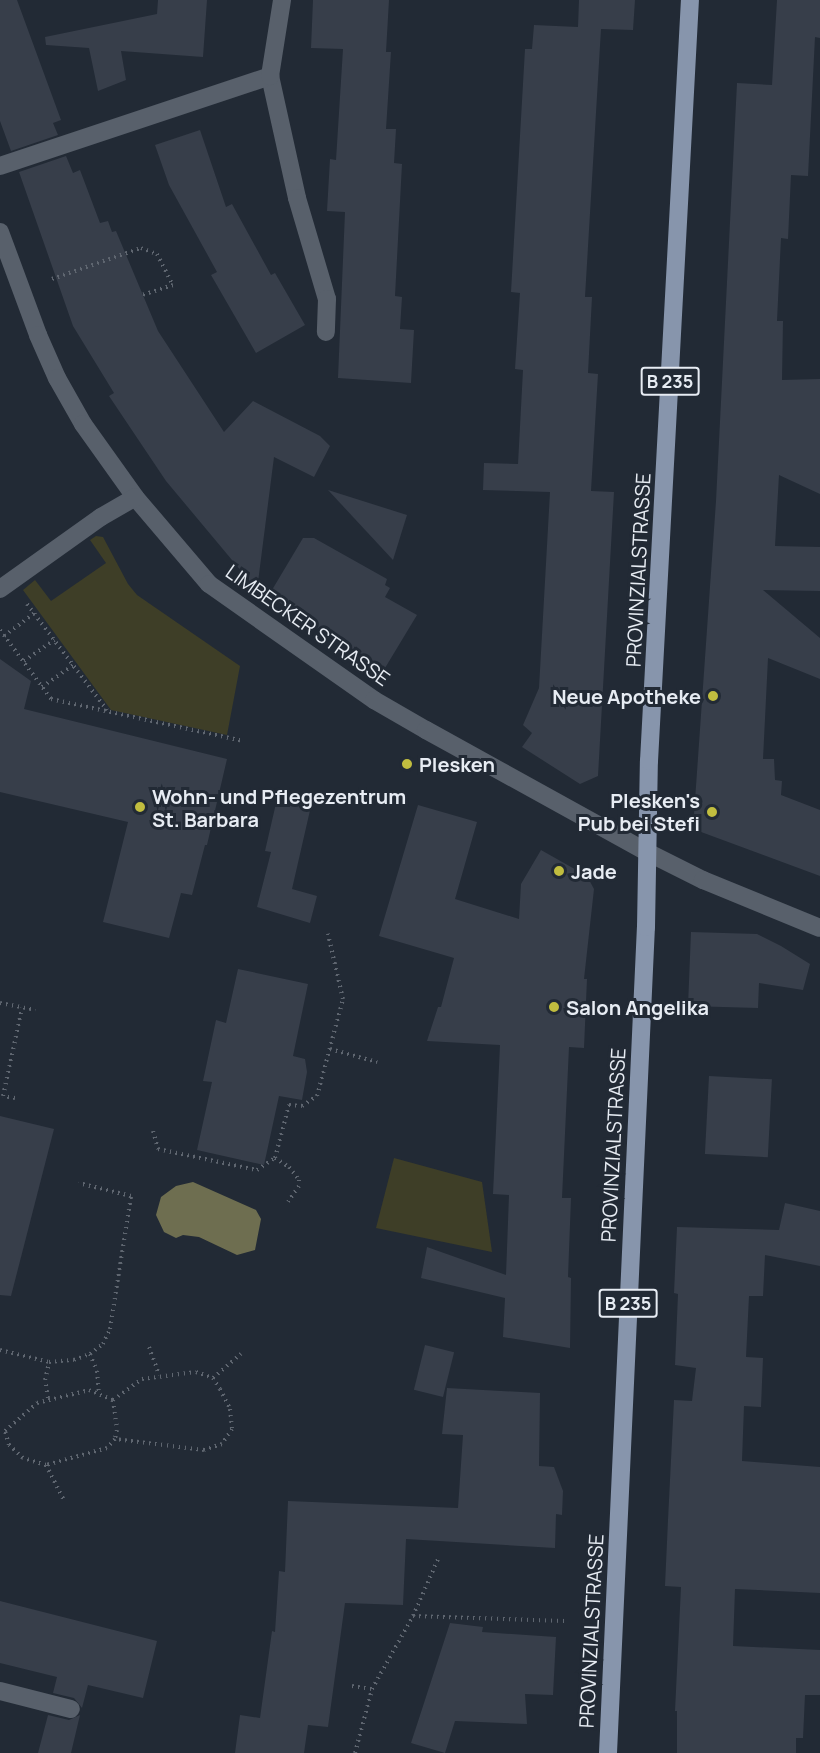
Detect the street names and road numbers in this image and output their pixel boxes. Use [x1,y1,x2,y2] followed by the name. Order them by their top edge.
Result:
[640,366,700,396] road number: B 235
[621,472,655,668] street label: PROVINZIALSTRASSE
[221,559,395,691] street label: LIMBECKER STRASSE
[596,1047,630,1243] street label: PROVINZIALSTRASSE
[598,1288,658,1318] road number: B 235
[574,1533,608,1729] street label: PROVINZIALSTRASSE

